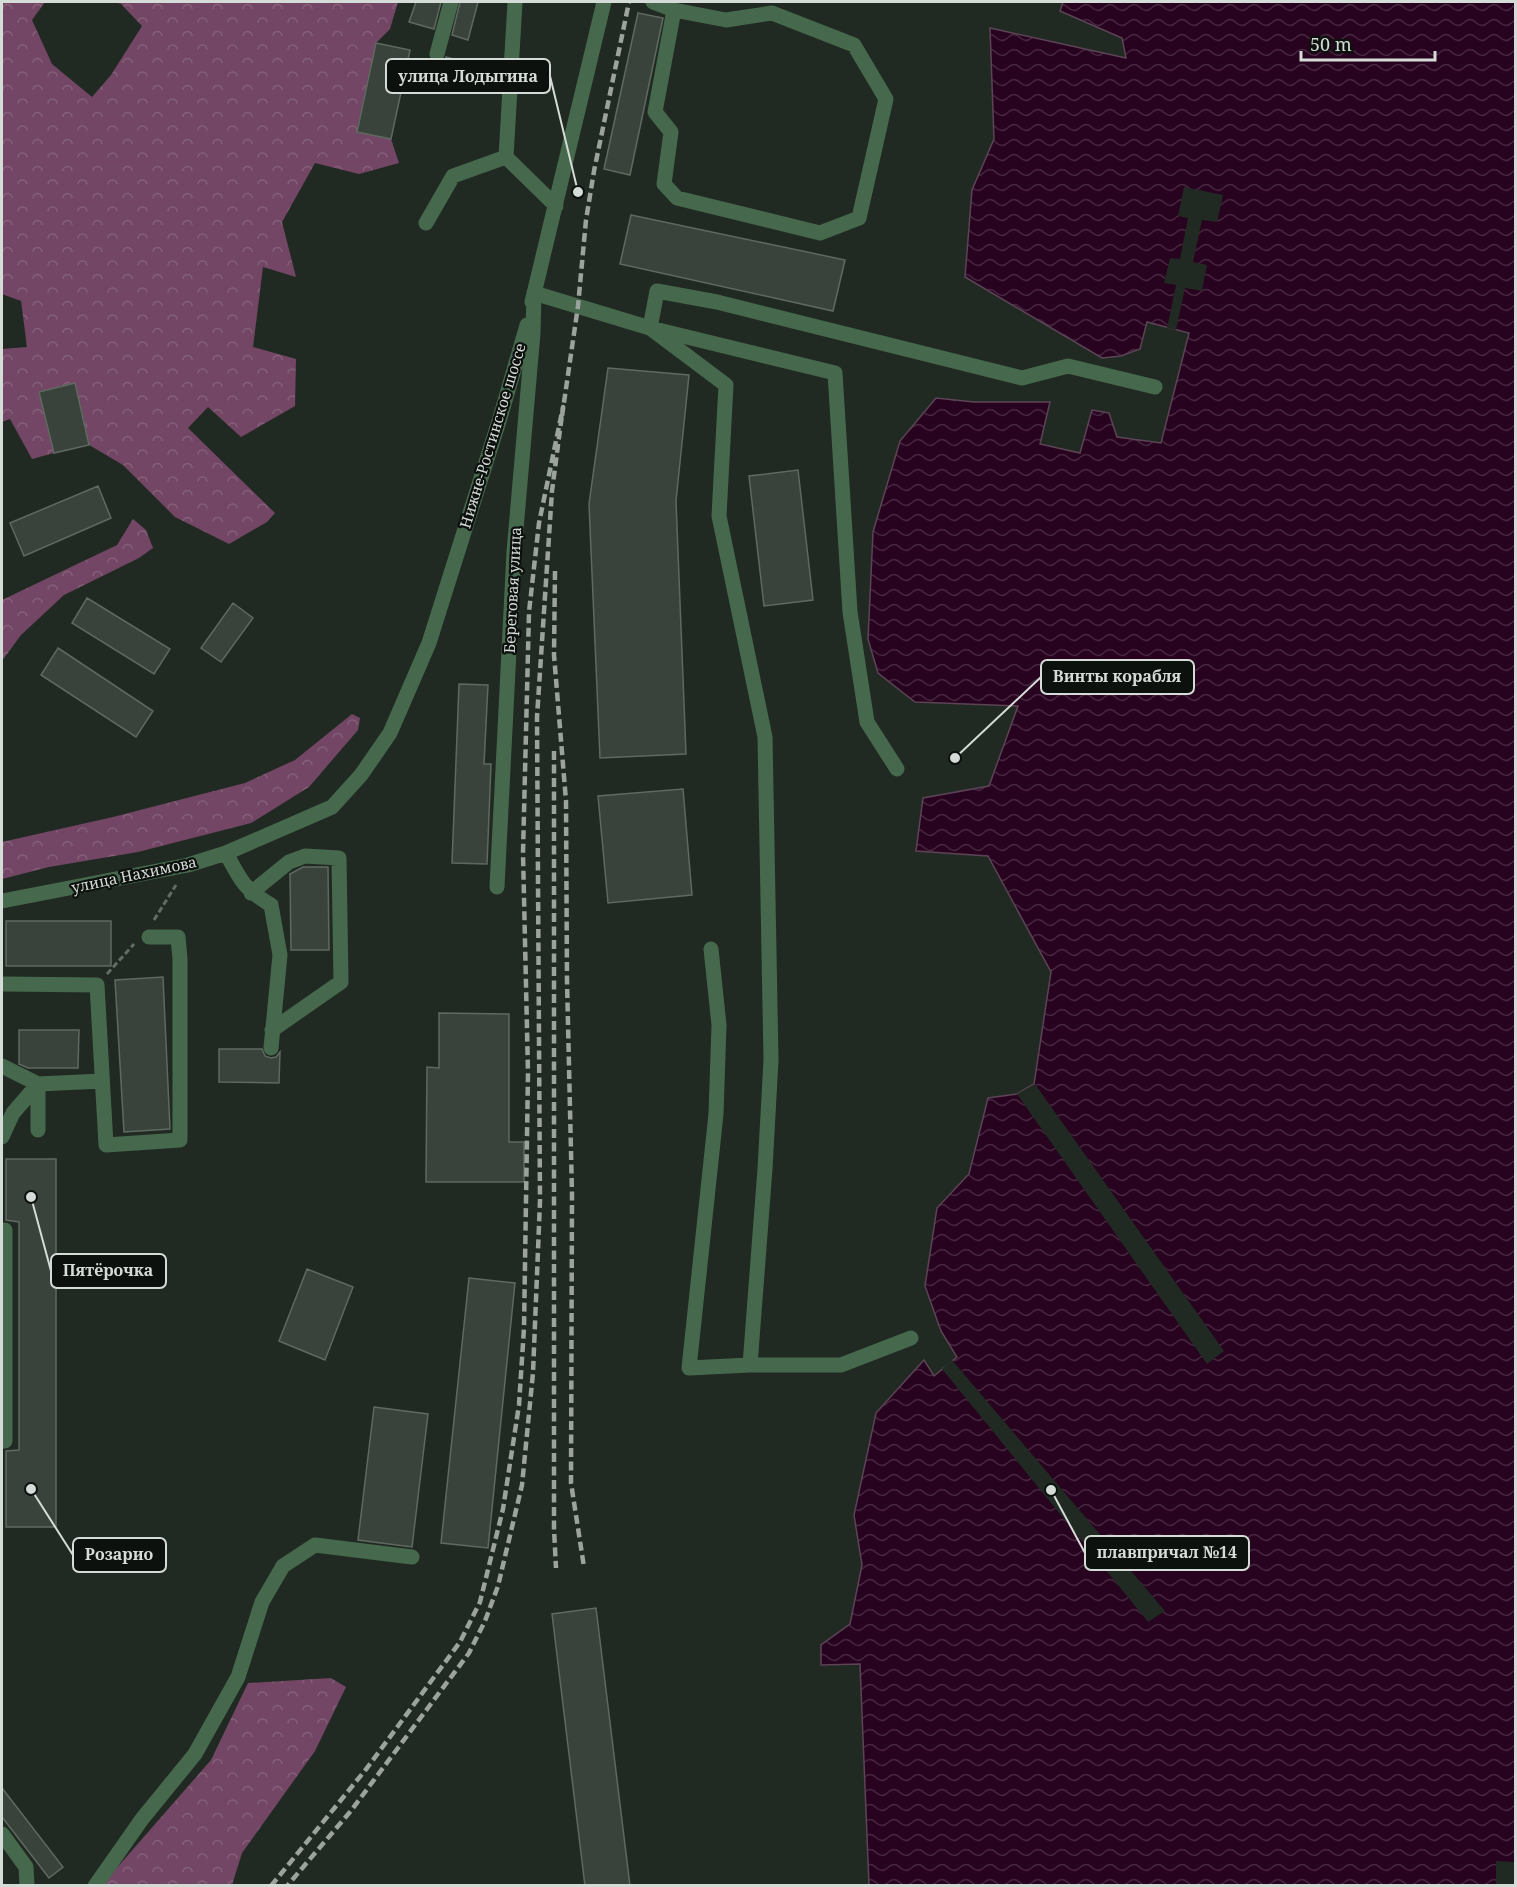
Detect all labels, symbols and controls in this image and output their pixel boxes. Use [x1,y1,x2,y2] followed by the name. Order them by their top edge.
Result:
[1301,24,1434,62] scale bar
[1310,32,1352,56] text: 50 m
[386,59,550,93] callout: улица Лодыгина
[398,65,538,87] text: улица Лодыгина
[454,341,530,531] street label: Нижне-Ростинское шоссе
[499,526,525,654] street label: Береговая улица
[1041,660,1194,694] callout: Винты корабля
[1053,665,1182,687] text: Винты корабля
[69,851,198,897] street label: улица Нахимова
[51,1254,166,1288] callout: Пятёрочка
[63,1259,153,1281] text: Пятёрочка
[1085,1536,1249,1570] callout: плавпричал №14
[73,1538,166,1572] callout: Розарио
[1097,1541,1237,1563] text: плавпричал №14
[85,1543,154,1565] text: Розарио

